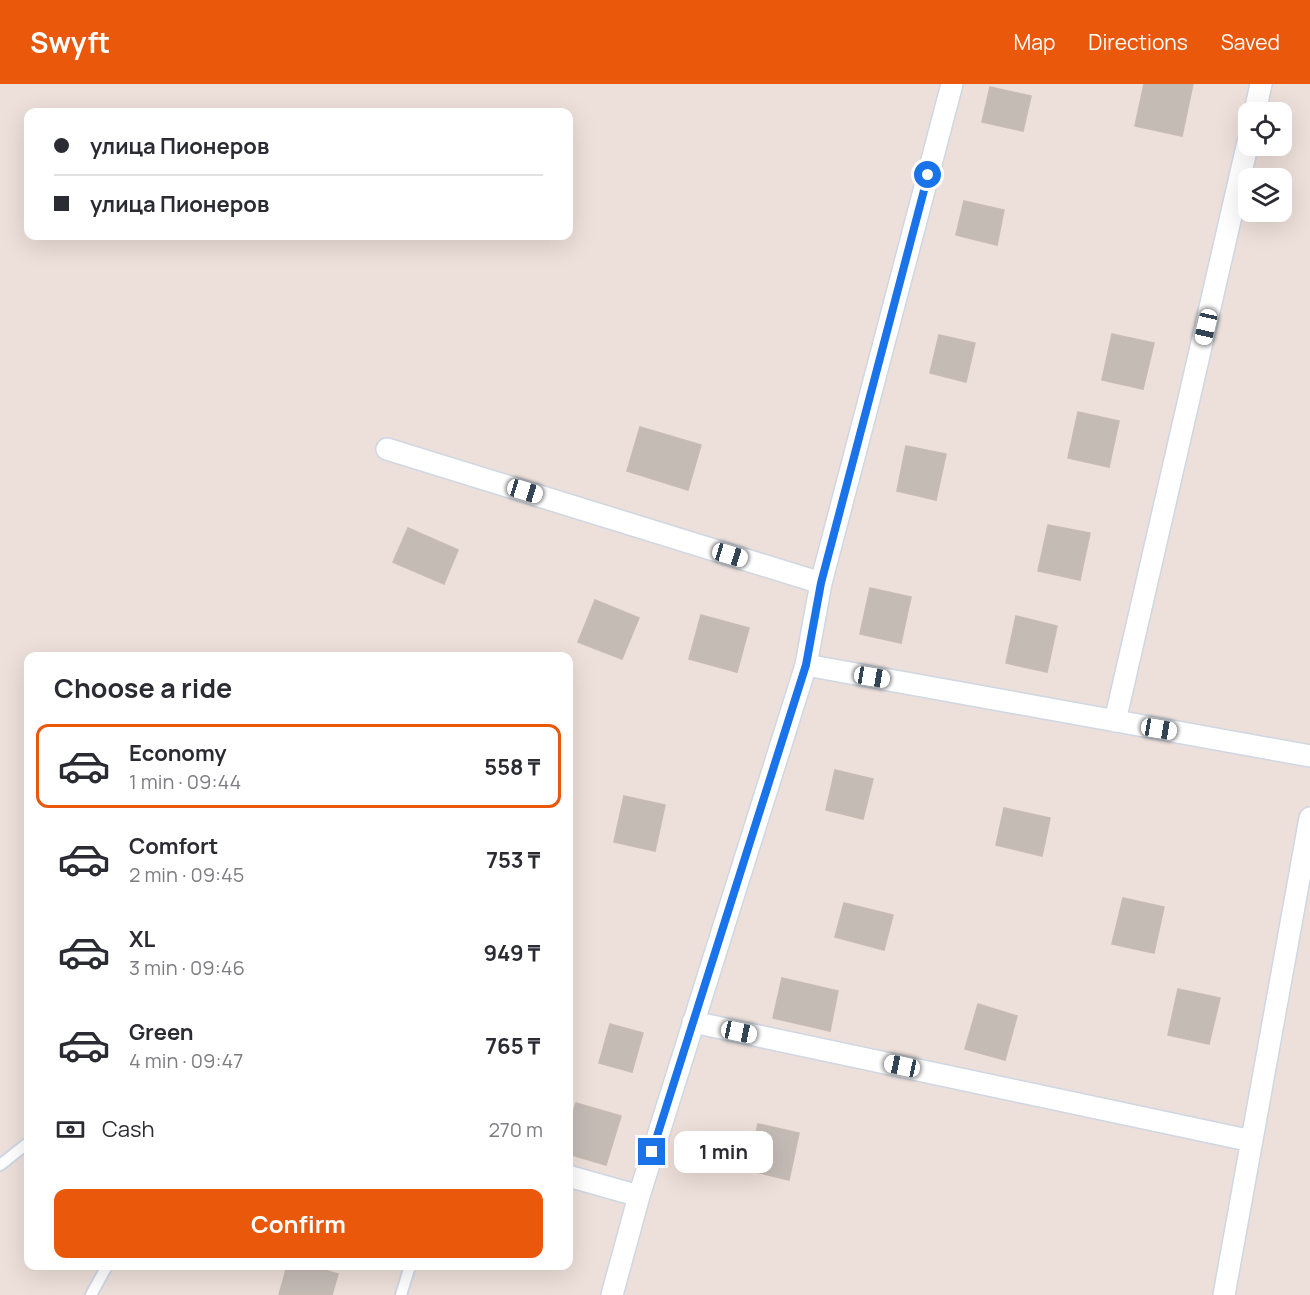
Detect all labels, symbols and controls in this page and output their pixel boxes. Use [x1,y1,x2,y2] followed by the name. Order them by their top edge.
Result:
[30,23,110,61] text: Swyft
[1014,28,1055,56] text: Map
[1088,28,1188,56] text: Directions
[1221,28,1280,56] text: Saved
[1238,102,1292,222] map controls
[1238,102,1292,156] button: locate
[90,131,269,161] text: улица Пионеров
[914,161,941,188] route start
[1238,168,1292,222] button: layers
[90,189,269,219] text: улица Пионеров
[1193,307,1219,347] car
[505,477,545,505] car
[710,541,750,569] car
[853,665,891,689] car
[54,669,232,706] text: Choose a ride
[1140,717,1178,741] car
[129,738,227,768] text: Economy
[57,739,111,793] icon: car
[484,752,540,782] text: 558 ₸
[129,768,241,795] text: 1 min · 09:44
[129,831,218,861] text: Comfort
[57,832,111,886] icon: car
[486,845,540,875] text: 753 ₸
[129,861,244,888] text: 2 min · 09:45
[129,924,155,954] text: XL
[57,925,111,979] icon: car
[483,938,540,968] text: 949 ₸
[129,954,245,981] text: 3 min · 09:46
[129,1017,194,1047] text: Green
[57,1018,111,1072] icon: car
[720,1019,758,1045] car
[485,1031,540,1061] text: 765 ₸
[129,1047,243,1074] text: 4 min · 09:47
[883,1053,921,1079] car
[54,1113,87,1146] icon: cash
[102,1114,155,1144] text: Cash
[488,1116,543,1143] text: 270 m
[673,1131,772,1173] callout: 1 min
[638,1138,665,1165] route end
[699,1138,748,1165] text: 1 min
[54,1189,543,1258] button: Confirm

